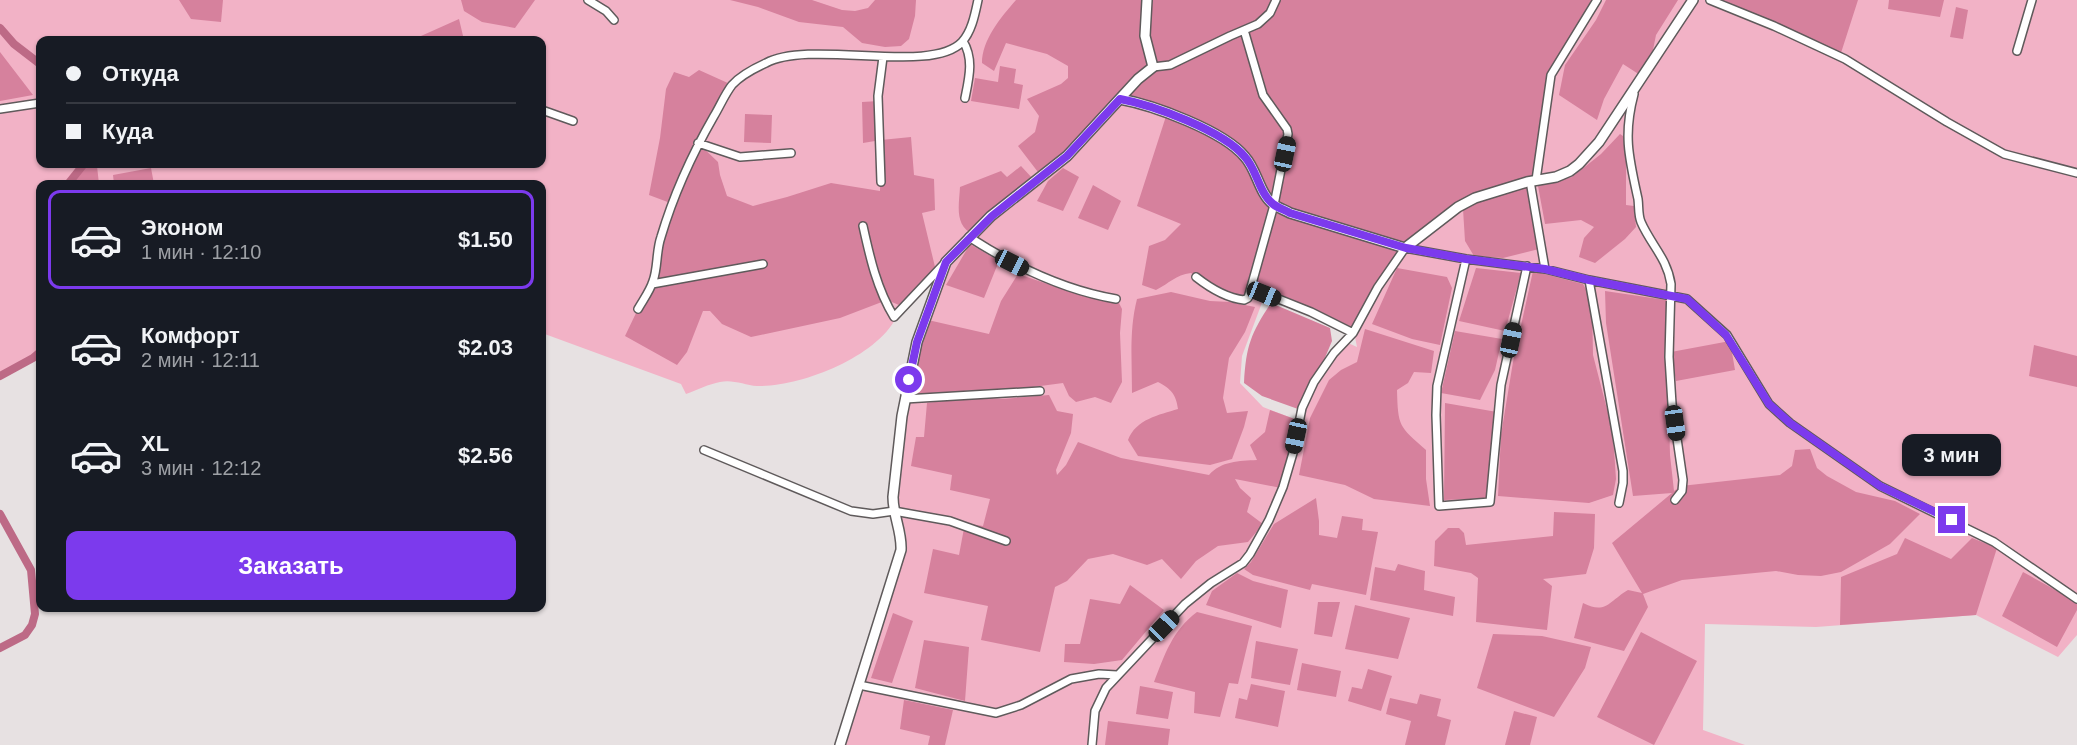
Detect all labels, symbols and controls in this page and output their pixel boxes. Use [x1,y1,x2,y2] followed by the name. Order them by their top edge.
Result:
[102,61,179,86] text: Откуда
[102,119,153,144] text: Куда
[1272,135,1298,173] car
[69,213,123,267] icon: car
[141,215,224,240] text: Эконом
[458,227,513,252] text: $1.50
[141,241,261,263] text: 1 мин · 12:10
[992,247,1032,279] car
[1244,279,1284,309] car
[69,321,123,375] icon: car
[1498,321,1524,359] car
[141,323,240,348] text: Комфорт
[458,335,513,360] text: $2.03
[141,349,260,371] text: 2 мин · 12:11
[895,366,922,393] route start
[1664,404,1686,442] car
[1283,417,1309,455] car
[69,429,123,483] icon: car
[141,431,169,456] text: XL
[1902,433,2002,475] callout: 3 мин
[458,443,513,468] text: $2.56
[1924,444,1979,466] text: 3 мин
[141,457,261,479] text: 3 мин · 12:12
[1938,506,1965,533] route end
[66,531,516,600] button: Заказать
[1145,607,1183,645] car

